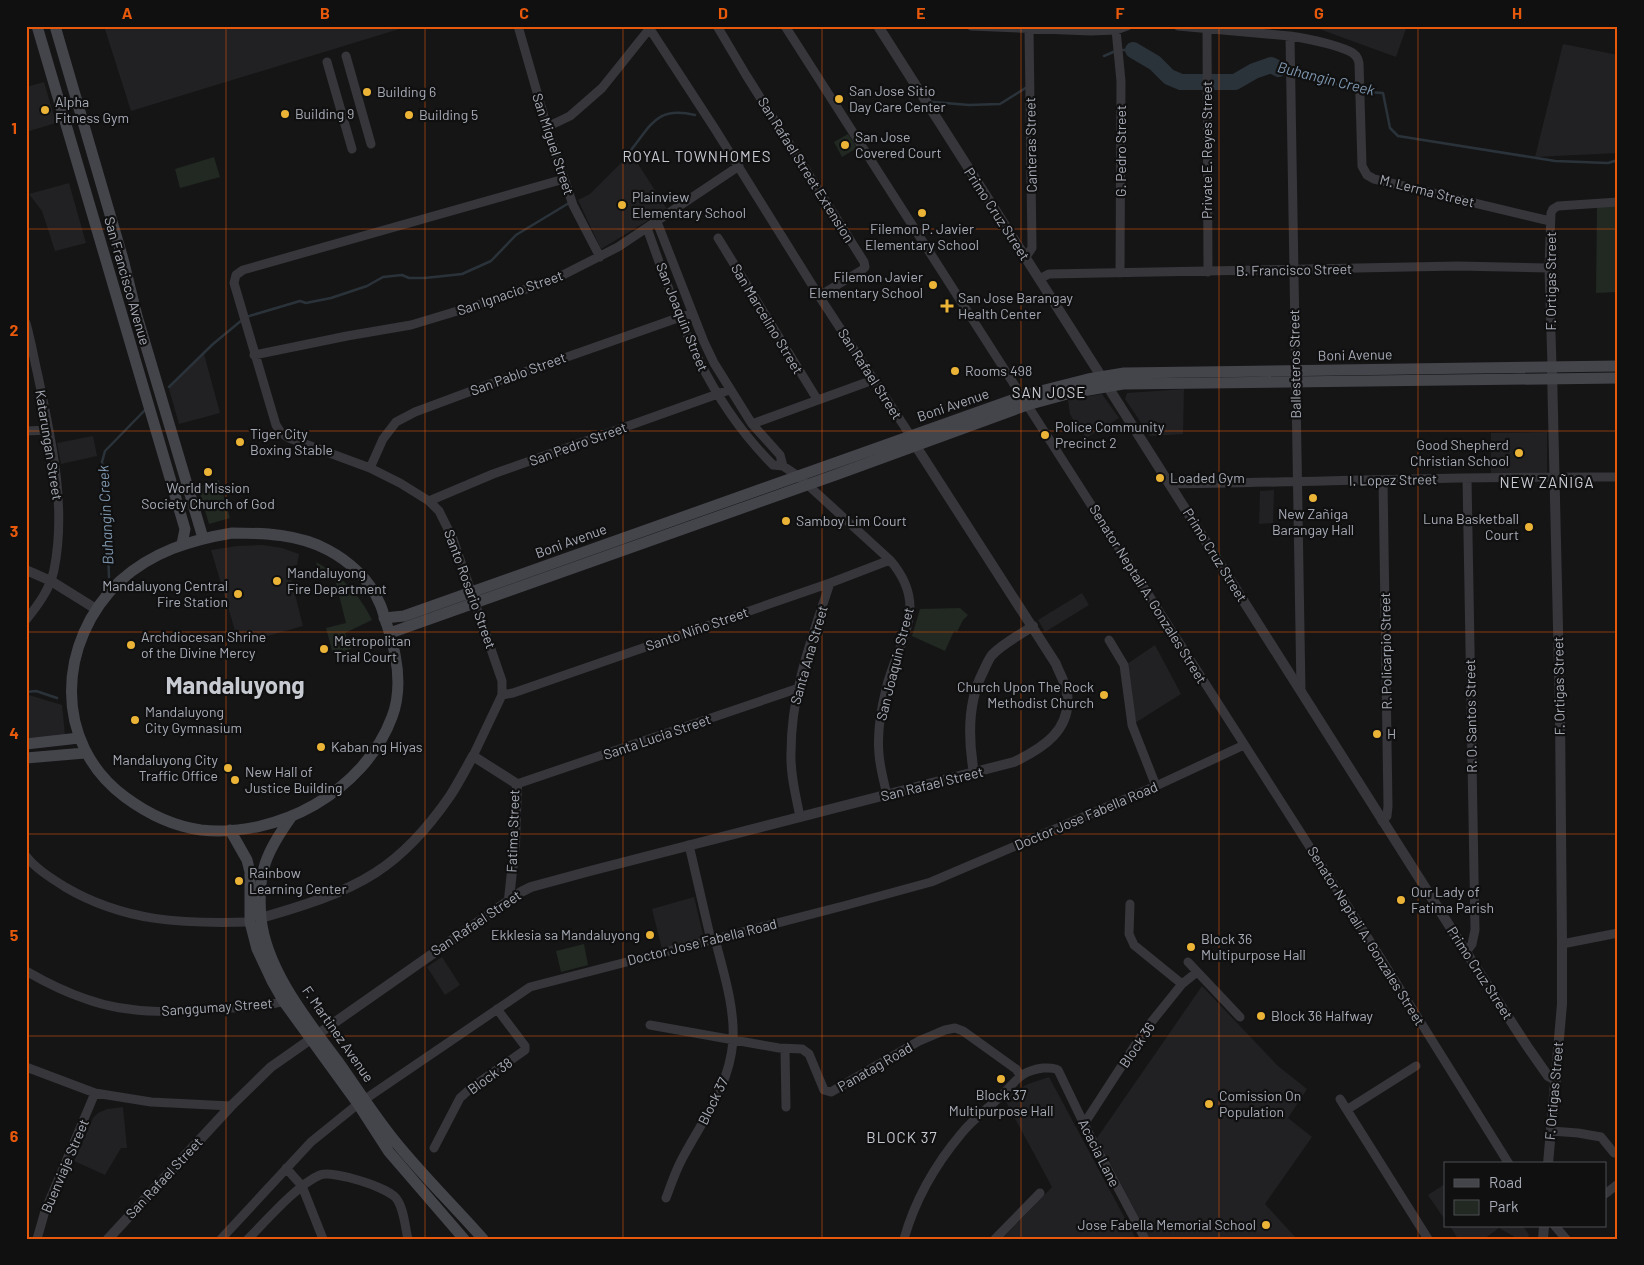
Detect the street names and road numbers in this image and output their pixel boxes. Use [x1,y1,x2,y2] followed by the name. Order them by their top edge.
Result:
[1198,81,1215,219] street label: Private E. Reyes Street
[529,91,578,197] street label: San Miguel Street
[755,94,858,246] street label: San Rafael Street Extension
[1021,97,1040,193] street label: Canteras Street
[1112,105,1129,197] street label: G. Pedro Street
[961,164,1034,263] street label: Primo Cruz Street
[1378,171,1476,210] street label: M. Lerma Street
[101,215,154,347] street label: San Francisco Avenue
[1542,232,1559,330] street label: F. Ortigas Street
[653,260,712,374] street label: San Joaquin Street
[1236,260,1352,279] street label: B. Francisco Street
[728,261,807,377] street label: San Marcelino Street
[455,266,565,319] street label: San Ignacio Street
[1285,309,1304,419] street label: Ballesteros Street
[835,325,906,422] street label: San Rafael Street
[1317,345,1393,364] street label: Boni Avenue
[468,348,568,399] street label: San Pablo Street
[915,384,991,425] street label: Boni Avenue
[32,389,67,501] street label: Katarungan Street
[527,418,629,469] street label: San Pedro Street
[1349,470,1437,489] street label: I. Lopez Street
[1086,501,1211,686] street label: Senator Neptali A. Gonzales Street
[1180,505,1251,605] street label: Primo Cruz Street
[533,520,609,561] street label: Boni Avenue
[441,527,500,651] street label: Santo Rosario Street
[1376,592,1395,710] street label: R. Policarpio Street
[643,603,750,654] street label: Santo Niño Street
[786,603,831,706] street label: Santa Ana Street
[872,606,917,722] street label: San Joaquin Street
[1549,636,1568,736] street label: F. Ortigas Street
[1461,659,1480,773] street label: R. O. Santos Street
[601,710,713,763] street label: Santa Lucia Street
[879,763,985,804] street label: San Rafael Street
[1012,778,1160,853] street label: Doctor Jose Fabella Road
[503,789,522,873] street label: Fatima Street
[1304,843,1429,1028] street label: Senator Neptali A. Gonzales Street
[427,886,524,959] street label: San Rafael Street
[625,915,779,968] street label: Doctor Jose Fabella Road
[1444,923,1517,1022] street label: Primo Cruz Street
[299,982,378,1085] street label: F. Martinez Avenue
[161,994,273,1019] street label: Sanggumay Street
[1115,1019,1158,1071] street label: Block 36
[834,1038,915,1095] street label: Panatag Road
[1541,1041,1566,1141] street label: F. Ortigas Street
[464,1054,515,1098] street label: Block 38
[694,1074,731,1127] street label: Block 37
[37,1116,92,1215] street label: Buenviaje Street
[1075,1116,1124,1189] street label: Acacia Lane
[122,1134,206,1222] street label: San Rafael Street

